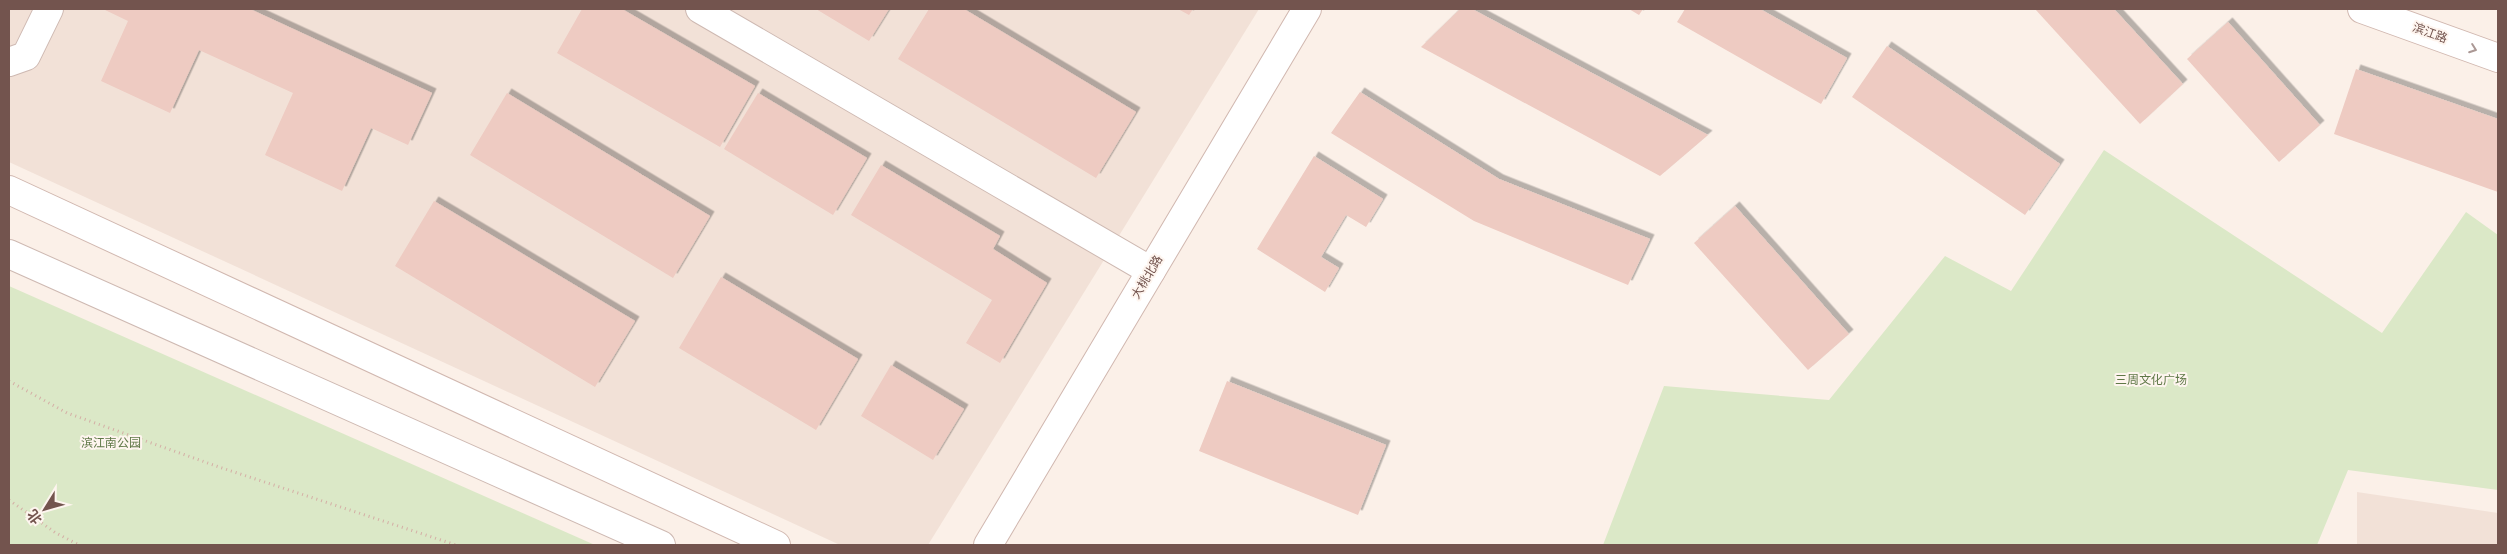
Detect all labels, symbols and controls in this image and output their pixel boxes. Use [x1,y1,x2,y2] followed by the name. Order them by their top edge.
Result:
[2410,19,2450,47] street label: 滨江路
[2469,43,2477,53] one-way arrow
[1128,252,1166,302] street label: 大桃北路
[2115,372,2187,388] park label: 三周文化广场
[81,435,141,451] park label: 滨江南公园
[20,484,70,534] north arrow
[23,506,46,528] text: 北

